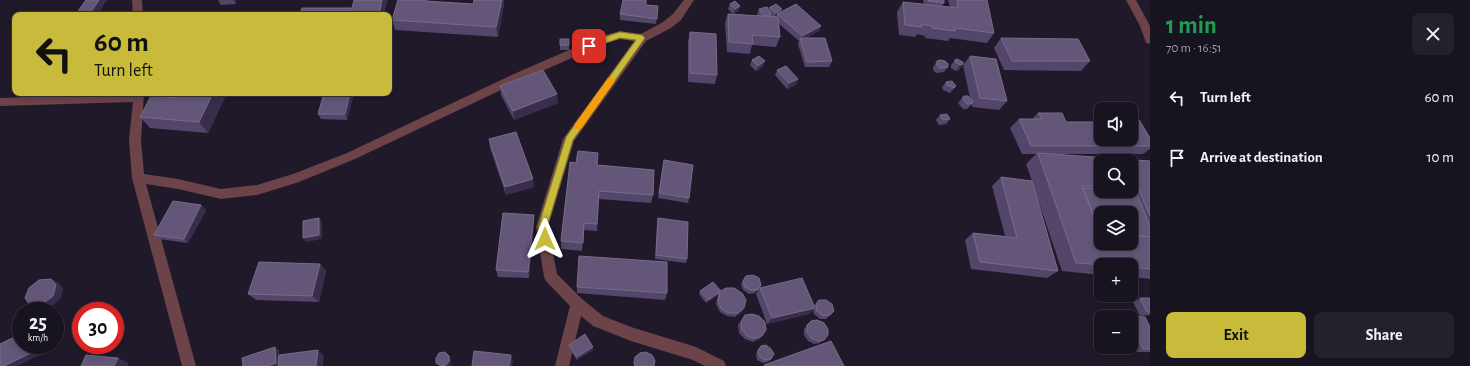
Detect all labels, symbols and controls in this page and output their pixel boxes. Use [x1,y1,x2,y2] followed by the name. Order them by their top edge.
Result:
[1412,13,1454,55] button: close
[1166,14,1217,38] text: 1 min
[28,28,80,80] icon: left
[94,29,149,57] text: 60 m
[572,29,606,63] pin
[578,35,600,57] icon: arrive
[1166,42,1222,55] text: 70 m · 16:51
[94,62,153,80] text: Turn left
[1166,87,1188,109] icon: left
[1200,90,1251,105] text: Turn left
[1425,90,1454,105] text: 60 m
[1094,102,1138,354] map controls
[1094,102,1138,146] button: sound
[1166,147,1188,169] icon: arrive
[1200,150,1323,165] text: Arrive at destination
[1426,150,1454,165] text: 10 m
[1094,154,1138,198] button: search
[1094,206,1138,250] button: layers
[524,218,566,260] position arrow
[1094,258,1138,302] button: +
[72,302,124,354] speed limit sign: 30
[1094,310,1138,354] button: −
[1166,312,1306,358] button: Exit
[1314,312,1454,358] button: Share
[29,313,47,333] text: 25
[28,333,48,343] text: km/h

